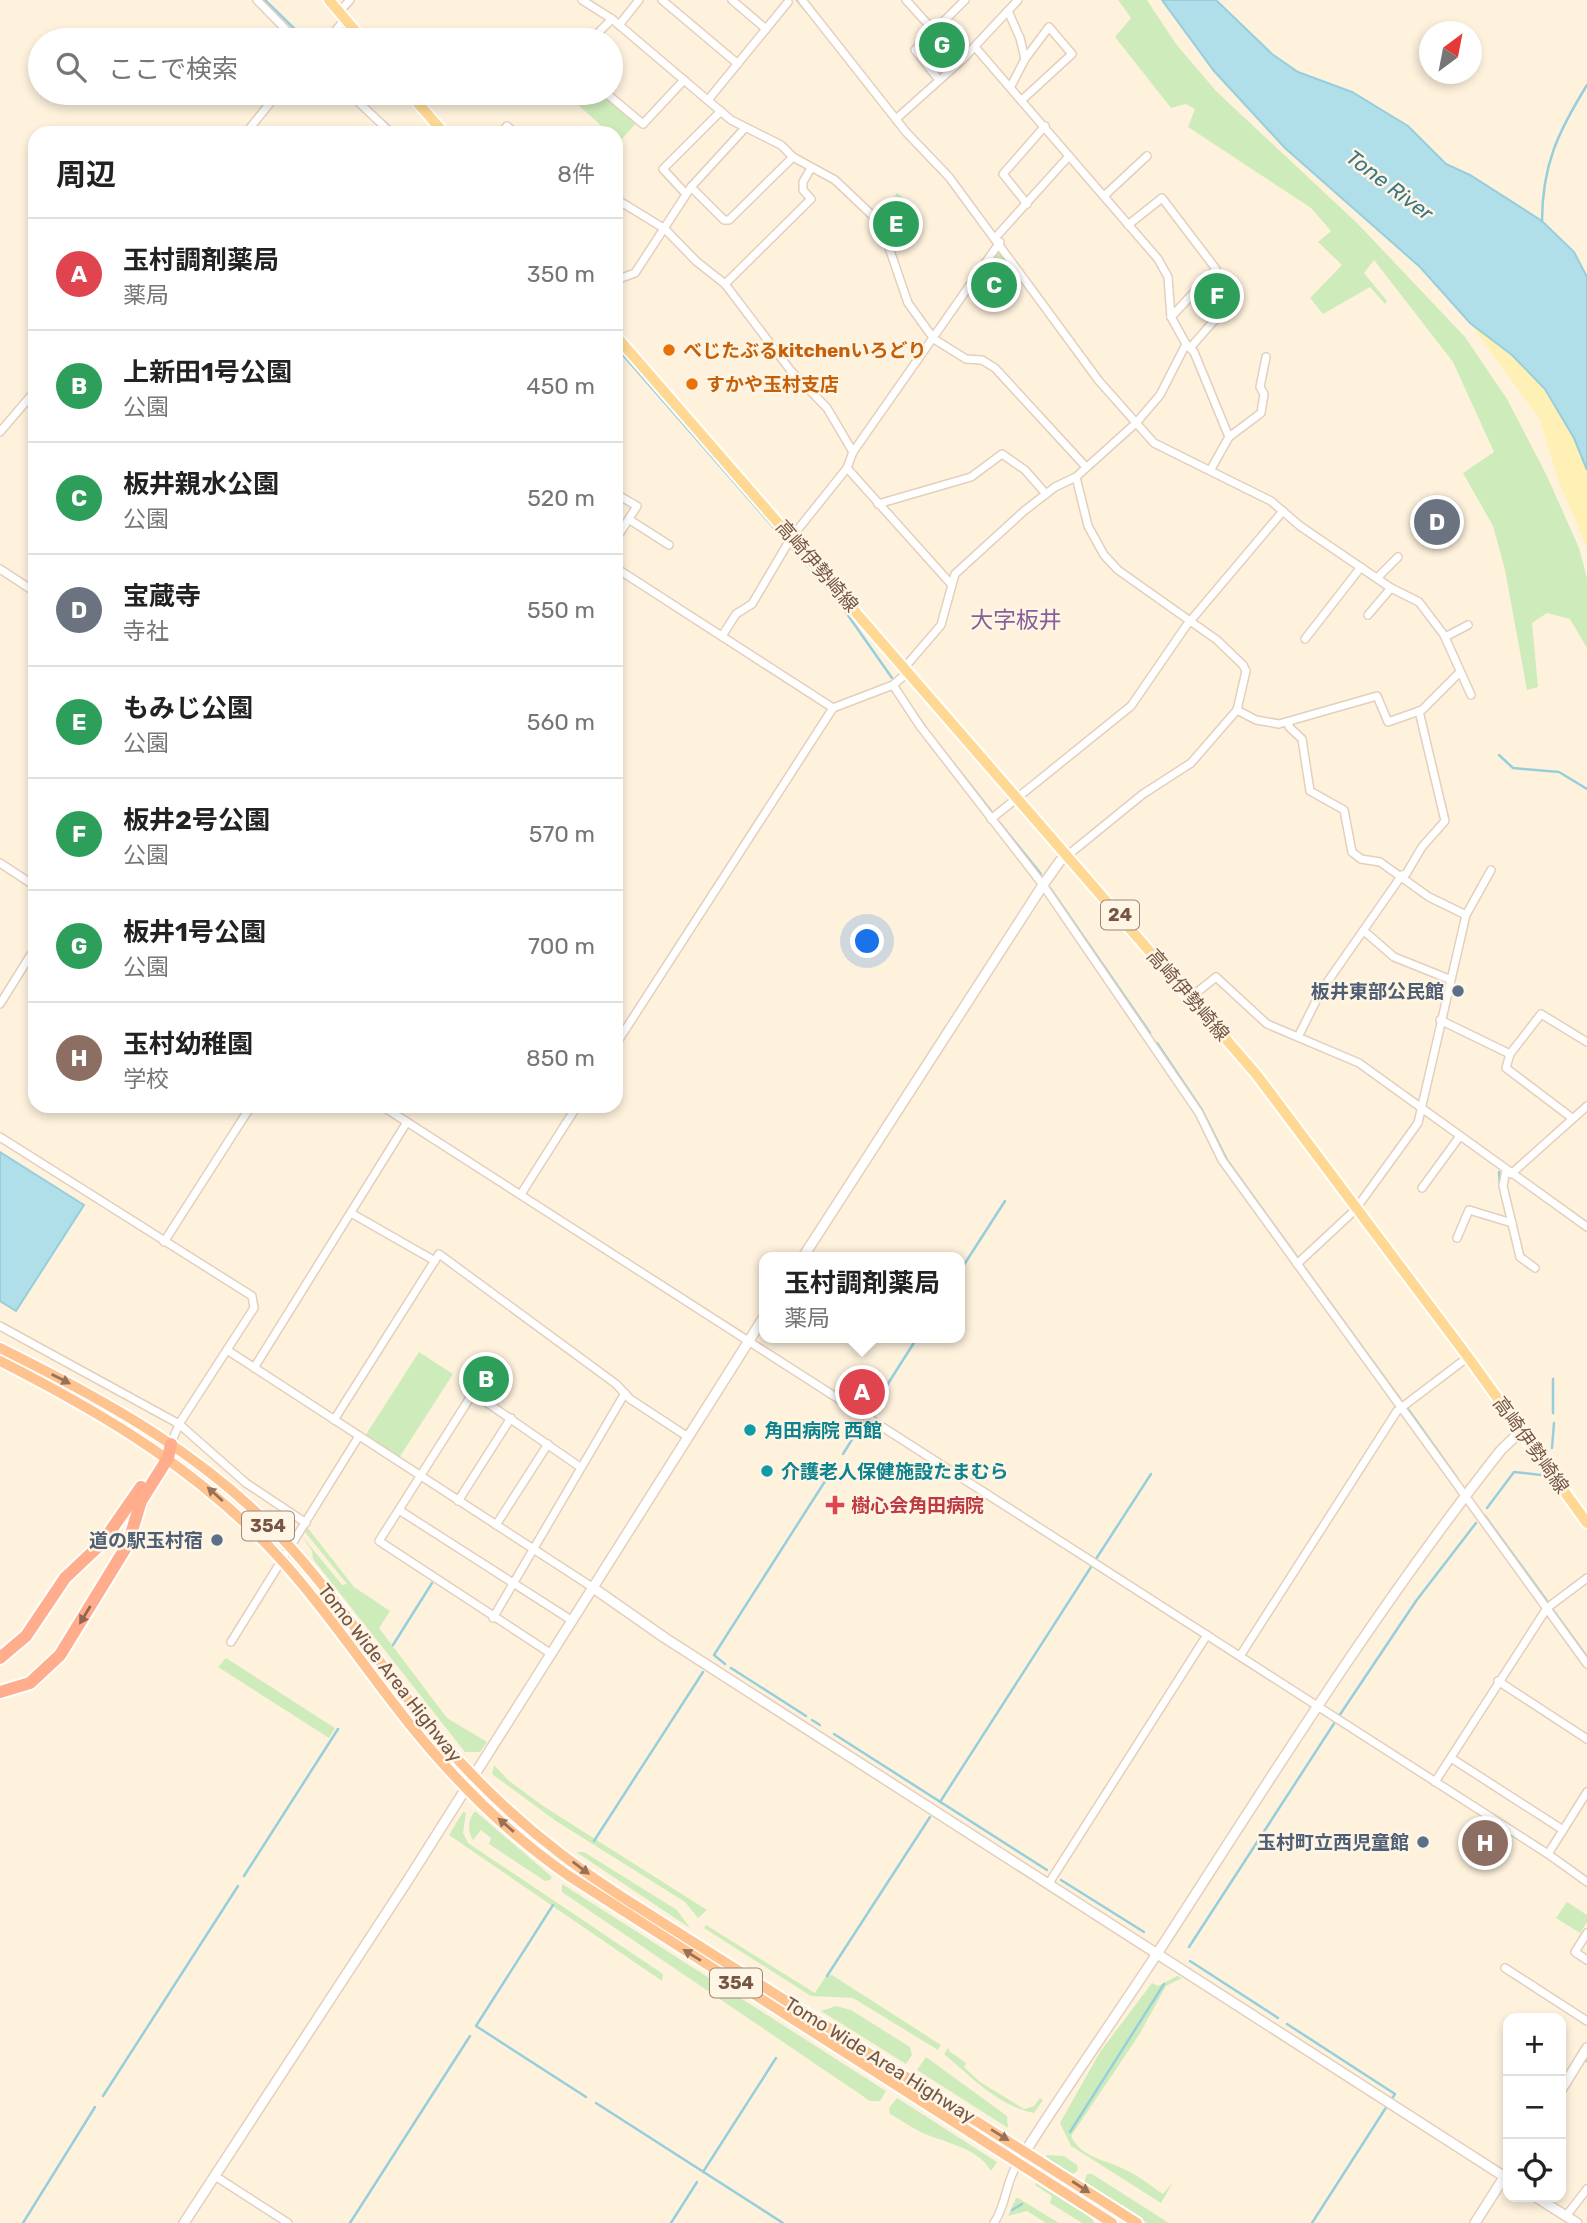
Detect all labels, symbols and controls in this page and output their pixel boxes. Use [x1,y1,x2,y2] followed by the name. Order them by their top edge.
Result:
[919,19,965,71] pin: G
[1419,21,1482,84] north arrow
[28,28,623,105] search box
[52,48,90,86] icon: search
[108,54,238,85] text: ここで検索
[1342,144,1439,226] water label: Tone River
[56,157,116,193] text: 周辺
[557,160,595,188] text: 8件
[873,198,919,250] pin: E
[123,245,279,276] text: 玉村調剤薬局
[971,259,1017,311] pin: C
[71,260,87,288] text: A
[527,260,595,288] text: 350 m
[1194,270,1240,322] pin: F
[123,281,169,309] text: 薬局
[683,339,927,362] place label: べじたぶるkitchenいろどり
[661,342,677,358] marker: べじたぶるkitchenいろどり
[123,357,292,388] text: 上新田1号公園
[71,372,87,400] text: B
[526,372,595,400] text: 450 m
[706,373,839,396] place label: すかや玉村支店
[684,376,700,392] marker: すかや玉村支店
[123,393,169,421] text: 公園
[123,469,279,500] text: 板井親水公園
[71,484,87,512] text: C
[527,484,595,512] text: 520 m
[1414,496,1460,548] pin: D
[123,505,169,533] text: 公園
[771,515,863,617] street label: 高崎伊勢崎線
[123,581,201,612] text: 宝蔵寺
[71,596,87,624] text: D
[527,596,595,624] text: 550 m
[970,606,1062,634] district label: 大字板井
[123,617,169,645] text: 寺社
[123,693,253,724] text: もみじ公園
[72,708,86,736] text: E
[527,708,595,736] text: 560 m
[123,729,169,757] text: 公園
[123,805,270,836] text: 板井2号公園
[72,820,86,848] text: F
[529,820,595,848] text: 570 m
[123,841,169,869] text: 公園
[1101,900,1139,930] road number: 24
[123,917,266,948] text: 板井1号公園
[850,924,884,958] your location
[71,932,87,960] text: G
[528,932,595,960] text: 700 m
[1142,944,1234,1046] street label: 高崎伊勢崎線
[123,953,169,981] text: 公園
[1311,980,1444,1003] place label: 板井東部公民館
[1450,983,1466,999] marker: 板井東部公民館
[123,1029,253,1060] text: 玉村幼稚園
[70,1044,88,1072] text: H
[526,1044,595,1072] text: 850 m
[123,1065,169,1093] text: 学校
[759,1252,965,1343] popup
[784,1268,940,1299] text: 玉村調剤薬局
[784,1304,830,1332] text: 薬局
[463,1353,509,1405] pin: B
[839,1366,885,1418] pin: A
[51,1373,71,1384] one-way arrow
[1488,1392,1574,1498] street label: 高崎伊勢崎線
[764,1419,882,1442] place label: 角田病院 西館
[742,1422,758,1438] marker: 角田病院 西館
[781,1460,1008,1483] place label: 介護老人保健施設たまむら
[759,1463,775,1479] marker: 介護老人保健施設たまむら
[207,1487,224,1503] one-way arrow
[851,1494,984,1517] place label: 樹心会角田病院
[825,1495,845,1515] marker: 樹心会角田病院
[242,1512,294,1540] road number: 354
[89,1529,203,1552] place label: 道の駅玉村宿
[209,1532,225,1548] marker: 道の駅玉村宿
[313,1579,467,1767] street label: Tomo Wide Area Highway
[79,1605,91,1624] one-way arrow
[1462,1817,1508,1869] pin: H
[497,1818,514,1833] one-way arrow
[1257,1831,1409,1854] place label: 玉村町立西児童館
[1415,1834,1431,1850] marker: 玉村町立西児童館
[572,1861,590,1875] one-way arrow
[683,1948,702,1961] one-way arrow
[710,1968,762,1997] road number: 354
[780,1992,980,2128] street label: Tomo Wide Area Highway
[1503,2013,1566,2202] map controls
[1503,2013,1566,2076] button: +
[1503,2076,1566,2139] button: −
[990,2129,1010,2142] one-way arrow
[1503,2139,1566,2202] button: locate
[1072,2181,1091,2194] one-way arrow

